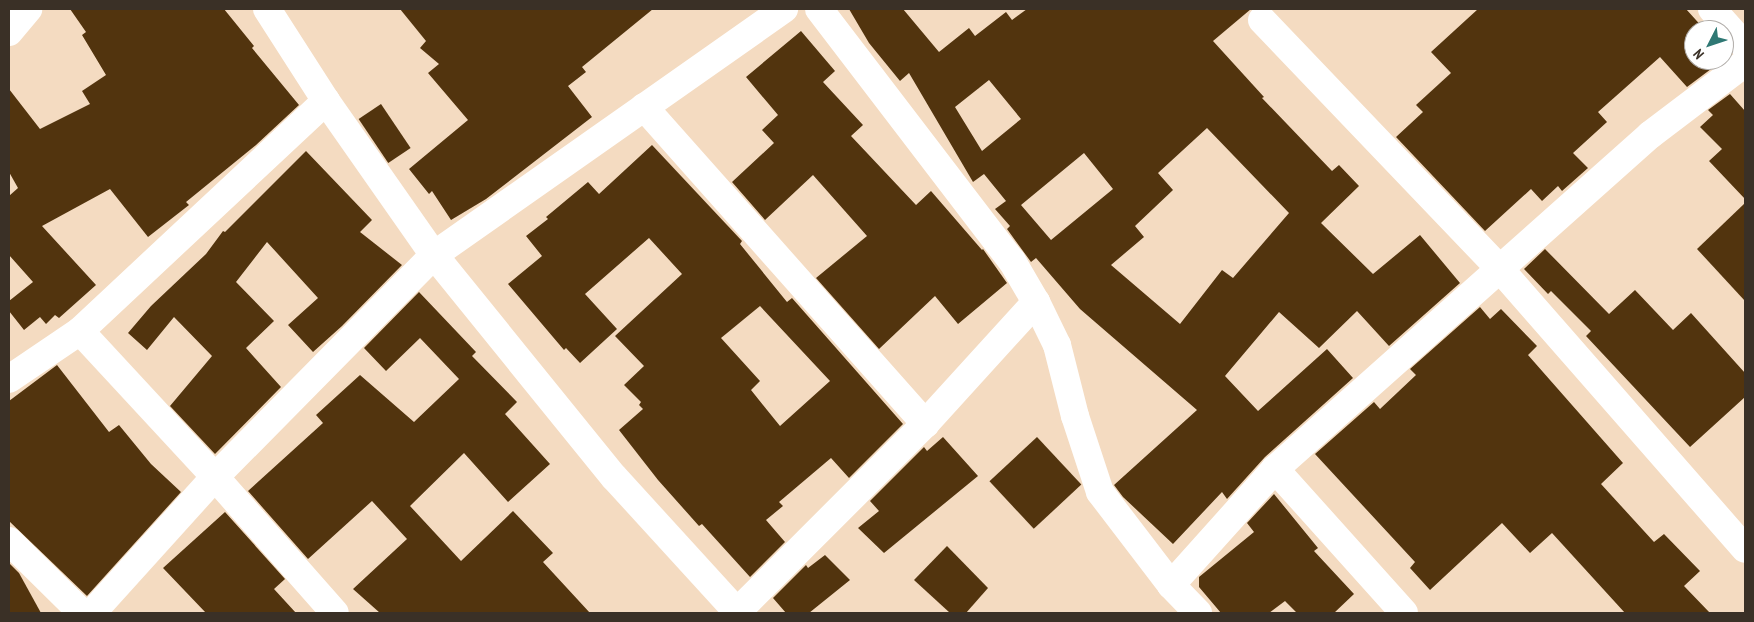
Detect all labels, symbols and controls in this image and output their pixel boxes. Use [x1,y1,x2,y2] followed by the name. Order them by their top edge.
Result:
[1684,20,1734,70] north arrow
[1689,45,1708,63] text: N

